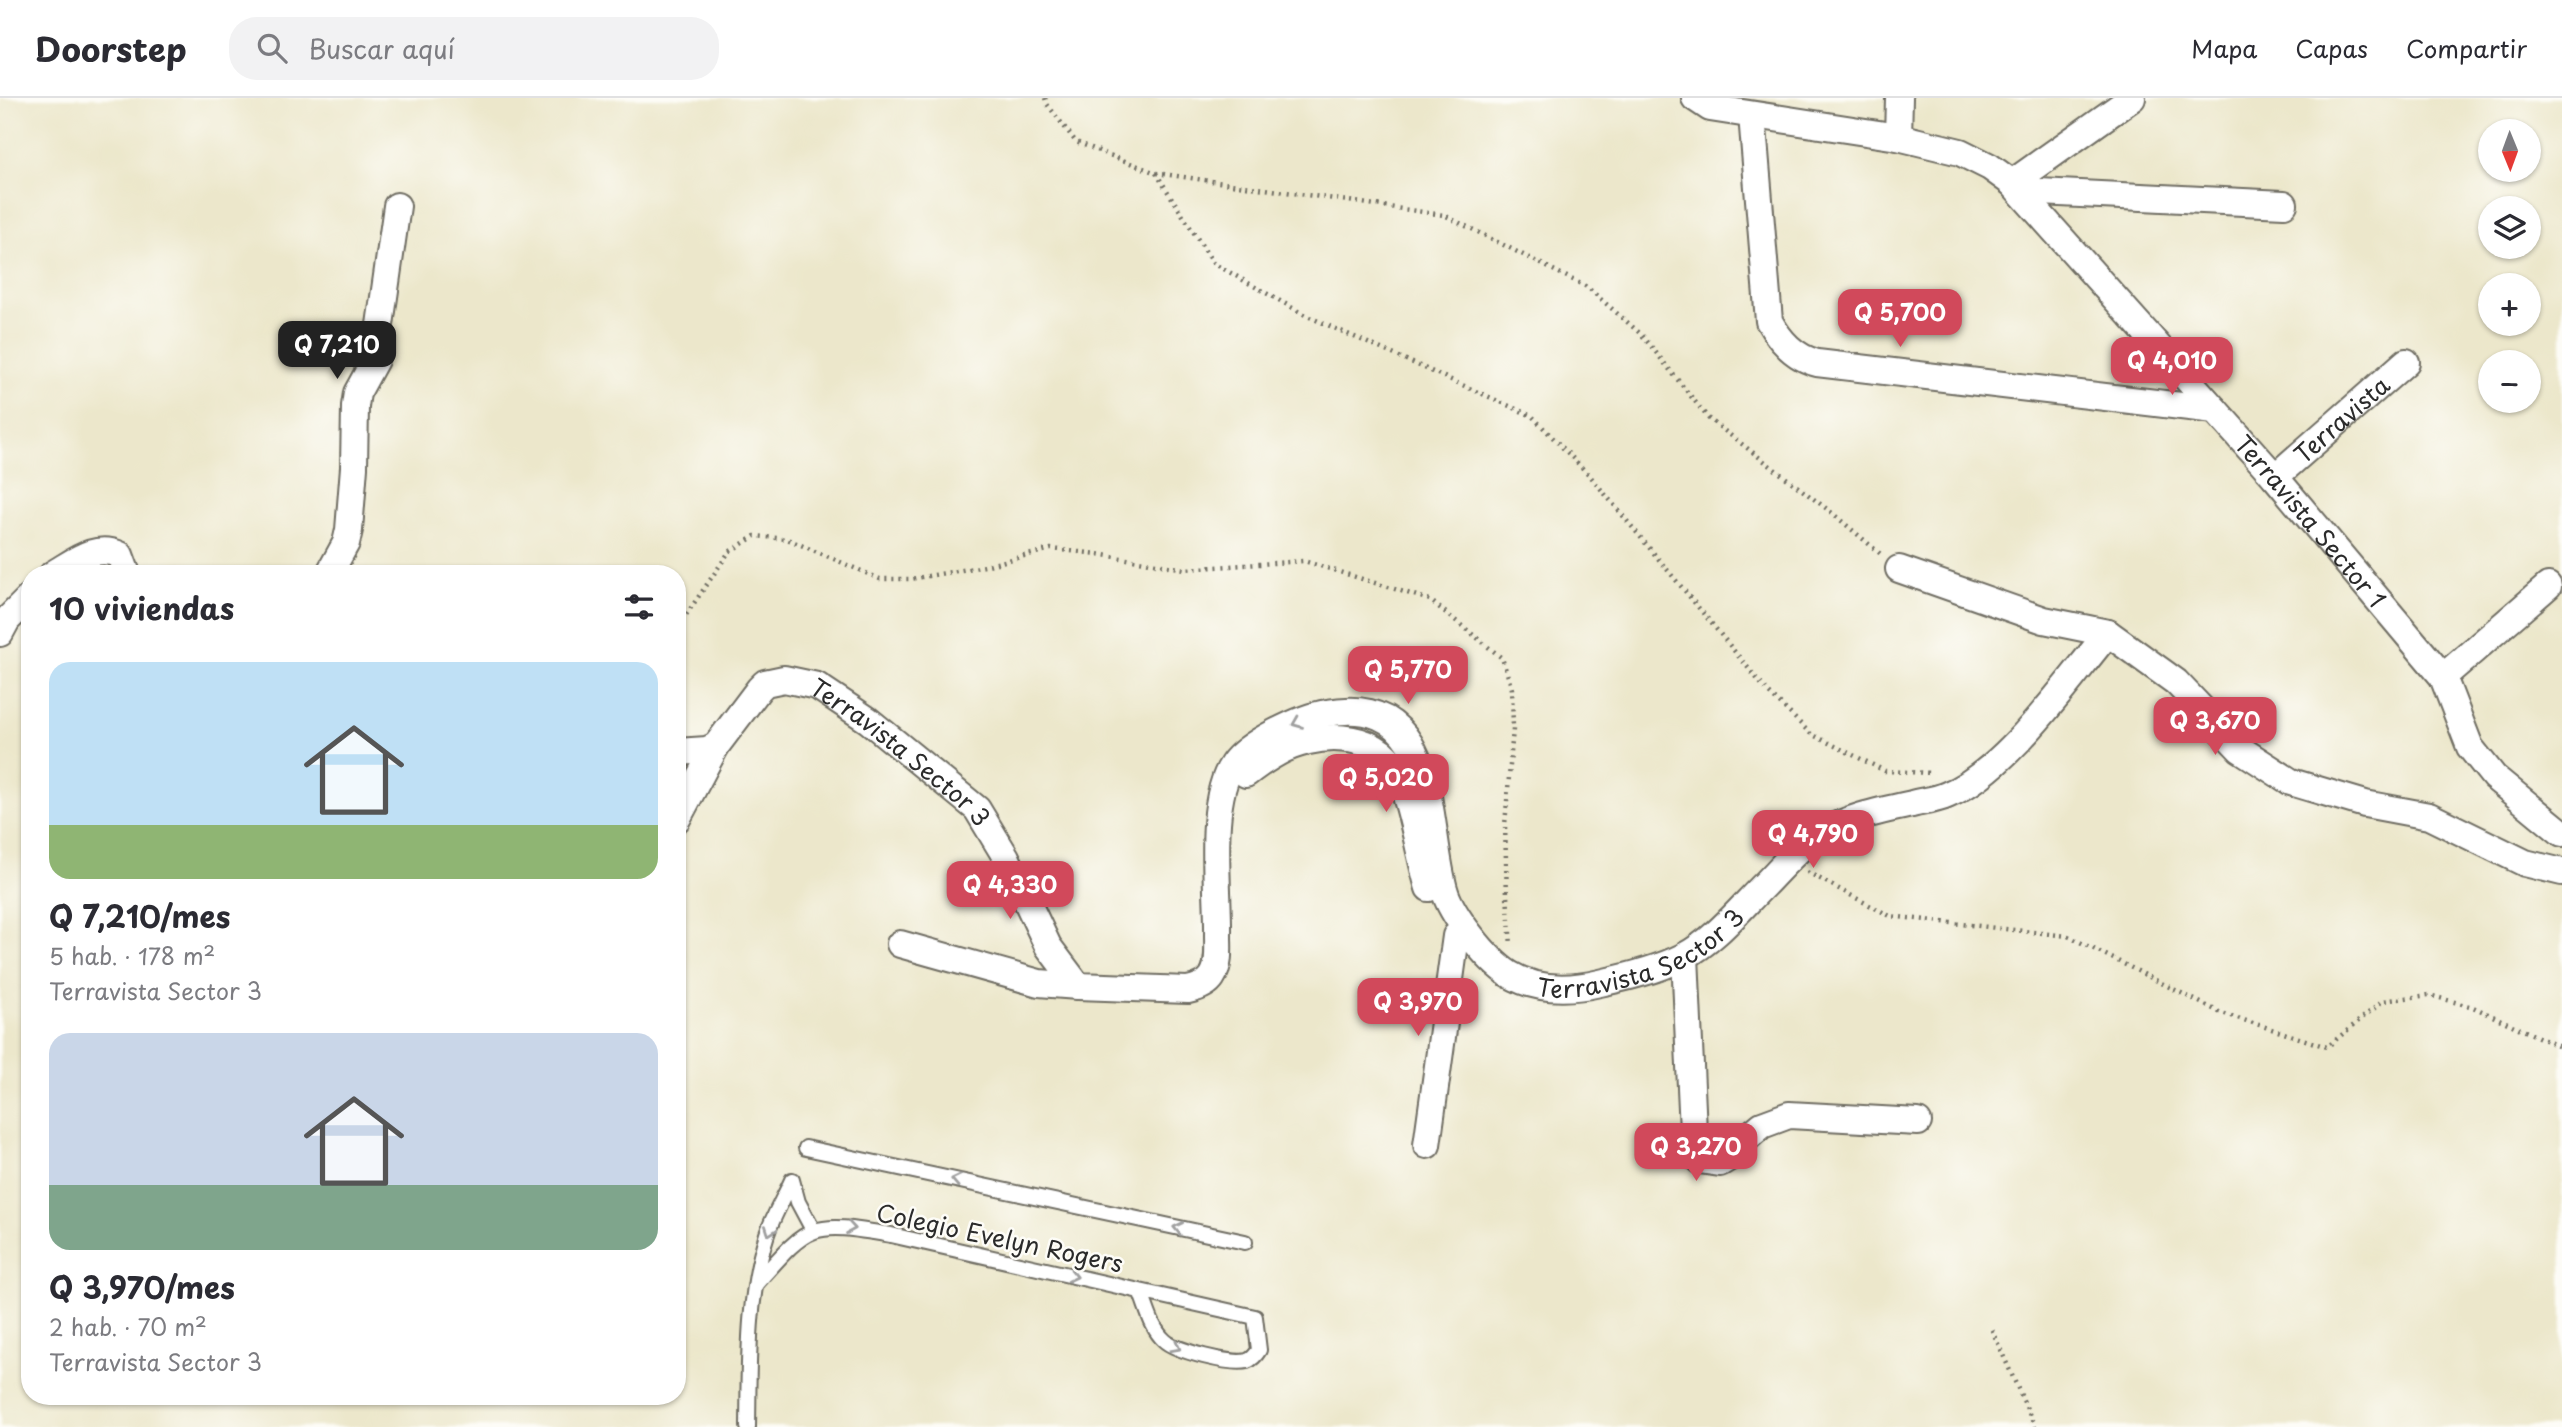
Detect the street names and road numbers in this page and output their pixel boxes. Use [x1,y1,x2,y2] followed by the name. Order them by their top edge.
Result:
[2285,367,2397,471] street label: Terravista
[2227,426,2395,615] street label: Terravista Sector 1
[804,669,1001,832] street label: Terravista Sector 3
[1535,899,1751,1006] street label: Terravista Sector 3
[873,1193,1127,1281] street label: Colegio Evelyn Rogers

